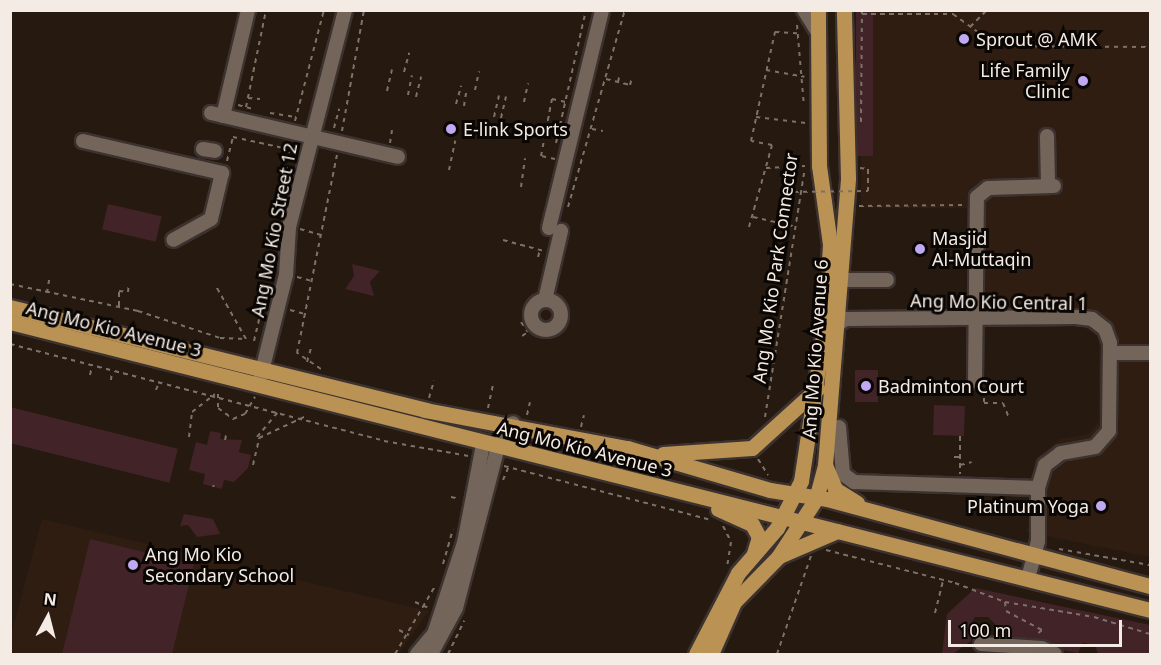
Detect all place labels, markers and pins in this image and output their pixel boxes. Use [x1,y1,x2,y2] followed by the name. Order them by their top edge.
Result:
[976,28,1097,50] place label: Sprout @ AMK
[957,32,971,46] marker: Sprout @ AMK
[980,60,1070,103] place label: Life Family Clinic
[1074,72,1092,90] marker: Life Family Clinic
[463,118,568,140] place label: E-link Sports
[444,122,458,136] marker: E-link Sports
[932,228,1031,270] place label: Masjid Al-Muttaqin
[913,242,927,256] marker: Masjid Al-Muttaqin
[878,375,1024,397] place label: Badminton Court
[859,379,873,393] marker: Badminton Court
[967,495,1089,517] place label: Platinum Yoga
[1094,499,1108,513] marker: Platinum Yoga
[145,544,294,586] place label: Ang Mo Kio Secondary School
[126,558,140,572] marker: Ang Mo Kio Secondary School

